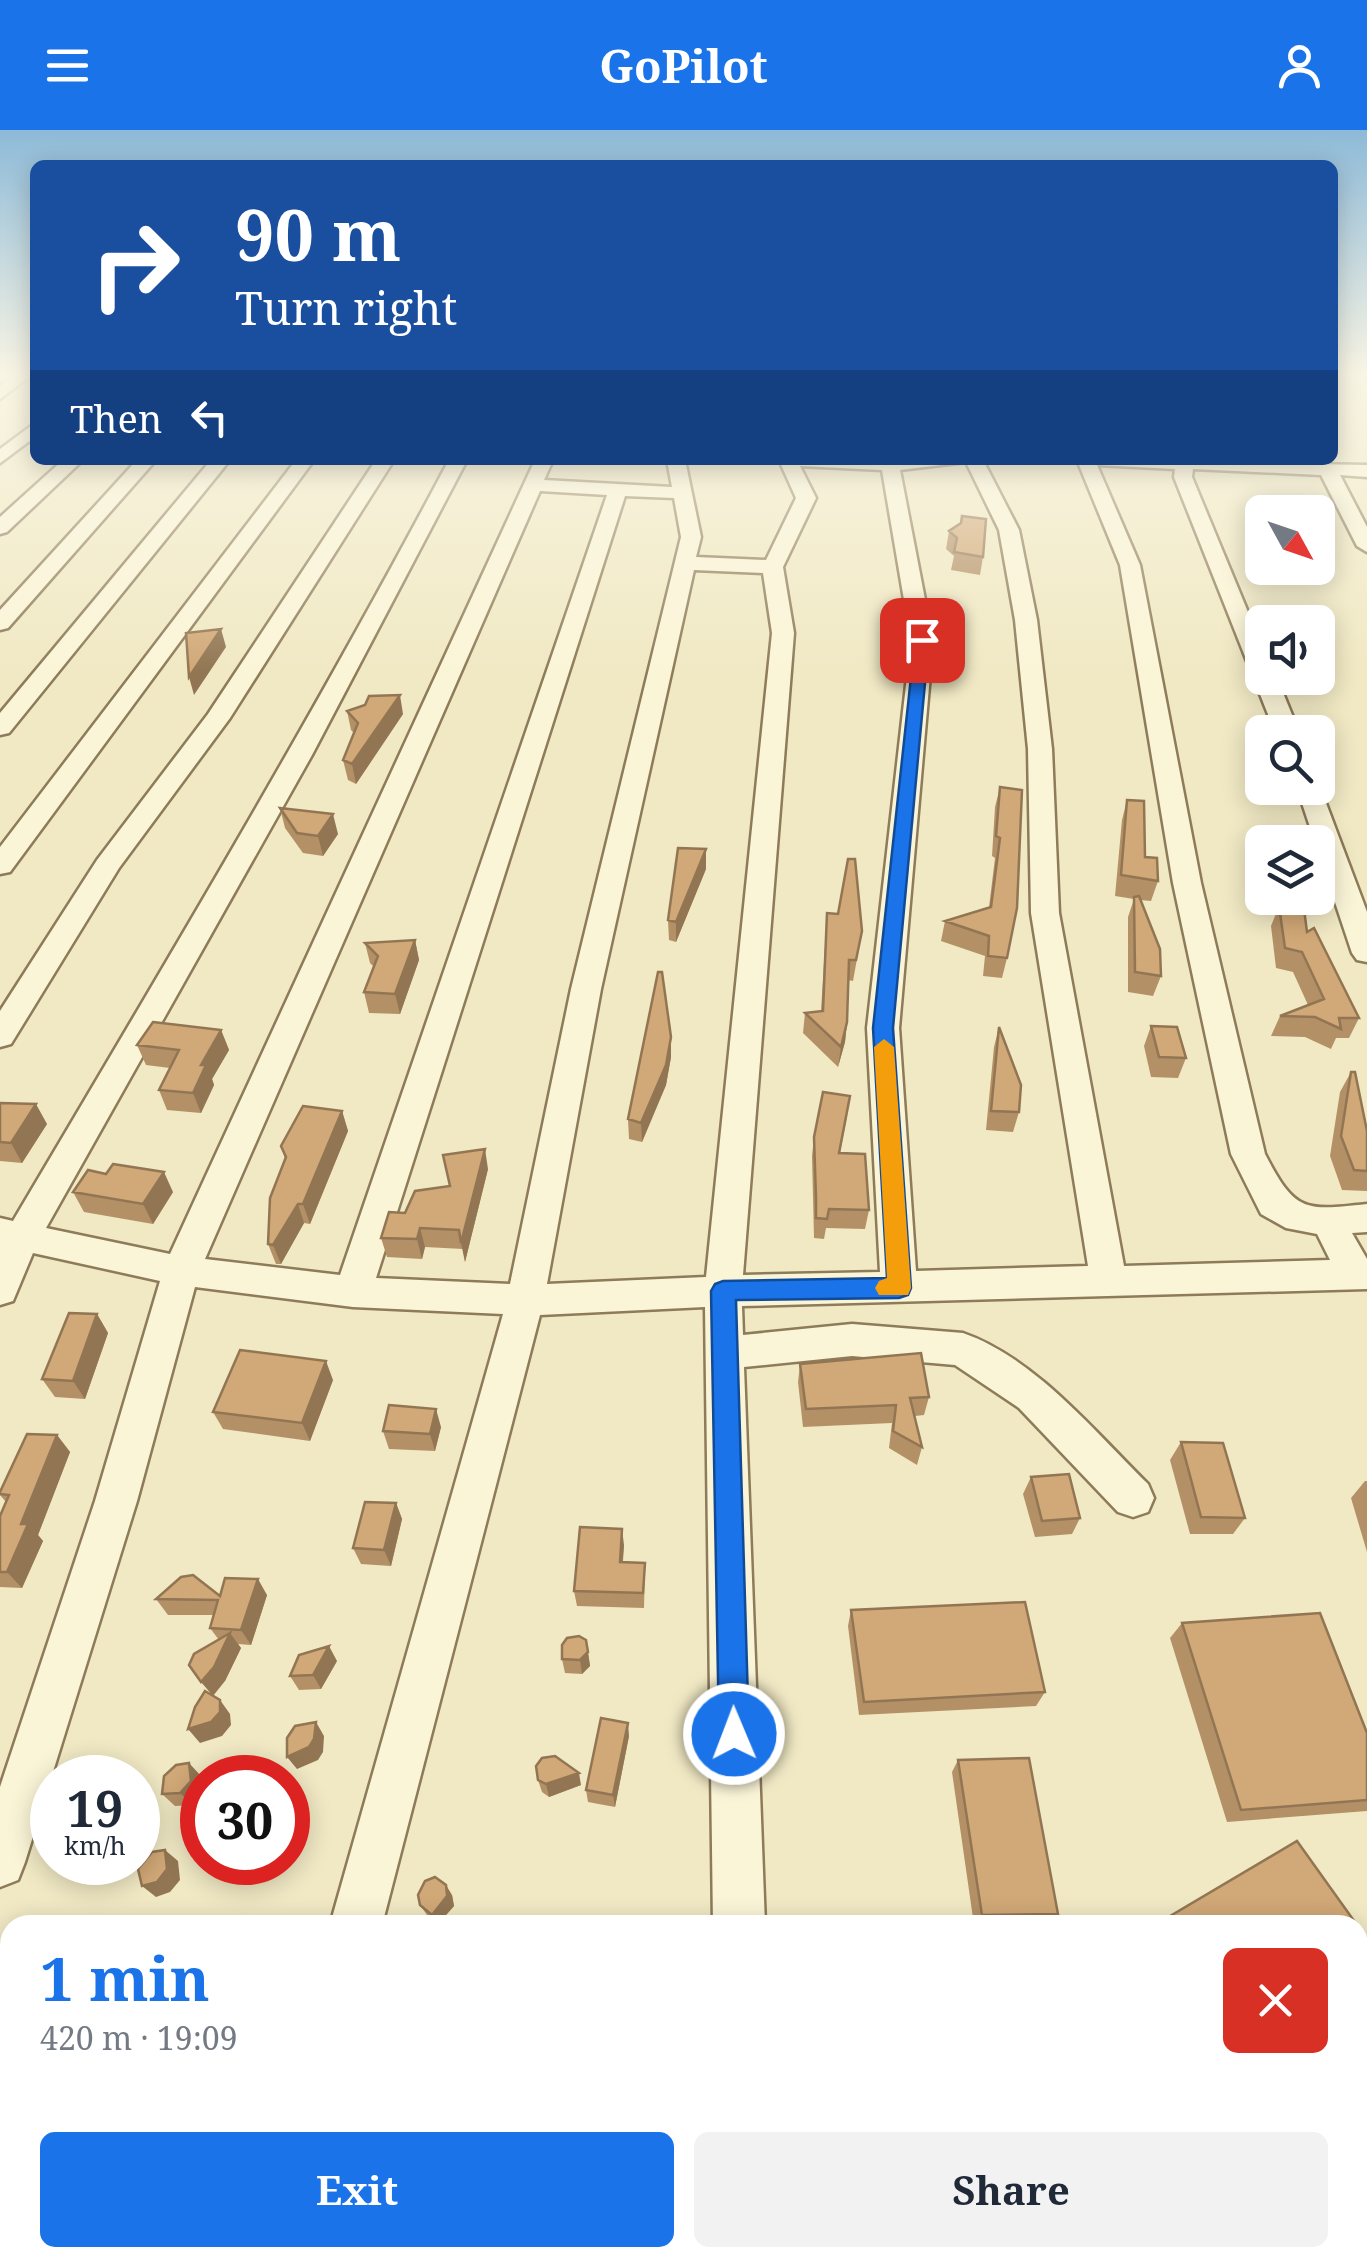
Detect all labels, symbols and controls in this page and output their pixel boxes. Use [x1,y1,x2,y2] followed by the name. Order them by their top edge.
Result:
[599,35,768,96] text: GoPilot
[40,38,95,93] icon: menu
[1272,38,1327,93] icon: person
[235,186,401,282] text: 90 m
[70,200,200,330] icon: right
[235,277,457,338] text: Turn right
[182,390,237,445] icon: left
[70,392,162,444] text: Then
[1245,495,1335,585] north arrow
[1245,495,1335,915] map controls
[880,598,965,683] pin
[1245,605,1335,695] button: sound
[895,613,950,668] icon: arrive
[1245,715,1335,805] button: search
[1245,825,1335,915] button: layers
[682,1682,786,1786] position arrow
[180,1755,310,1885] speed limit sign: 30
[67,1774,123,1842] text: 19
[64,1828,126,1862] text: km/h
[40,1937,210,2019] text: 1 min
[1223,1948,1328,2053] button: close
[40,2016,238,2059] text: 420 m · 19:09
[40,2132,674,2247] button: Exit
[694,2132,1328,2247] button: Share

